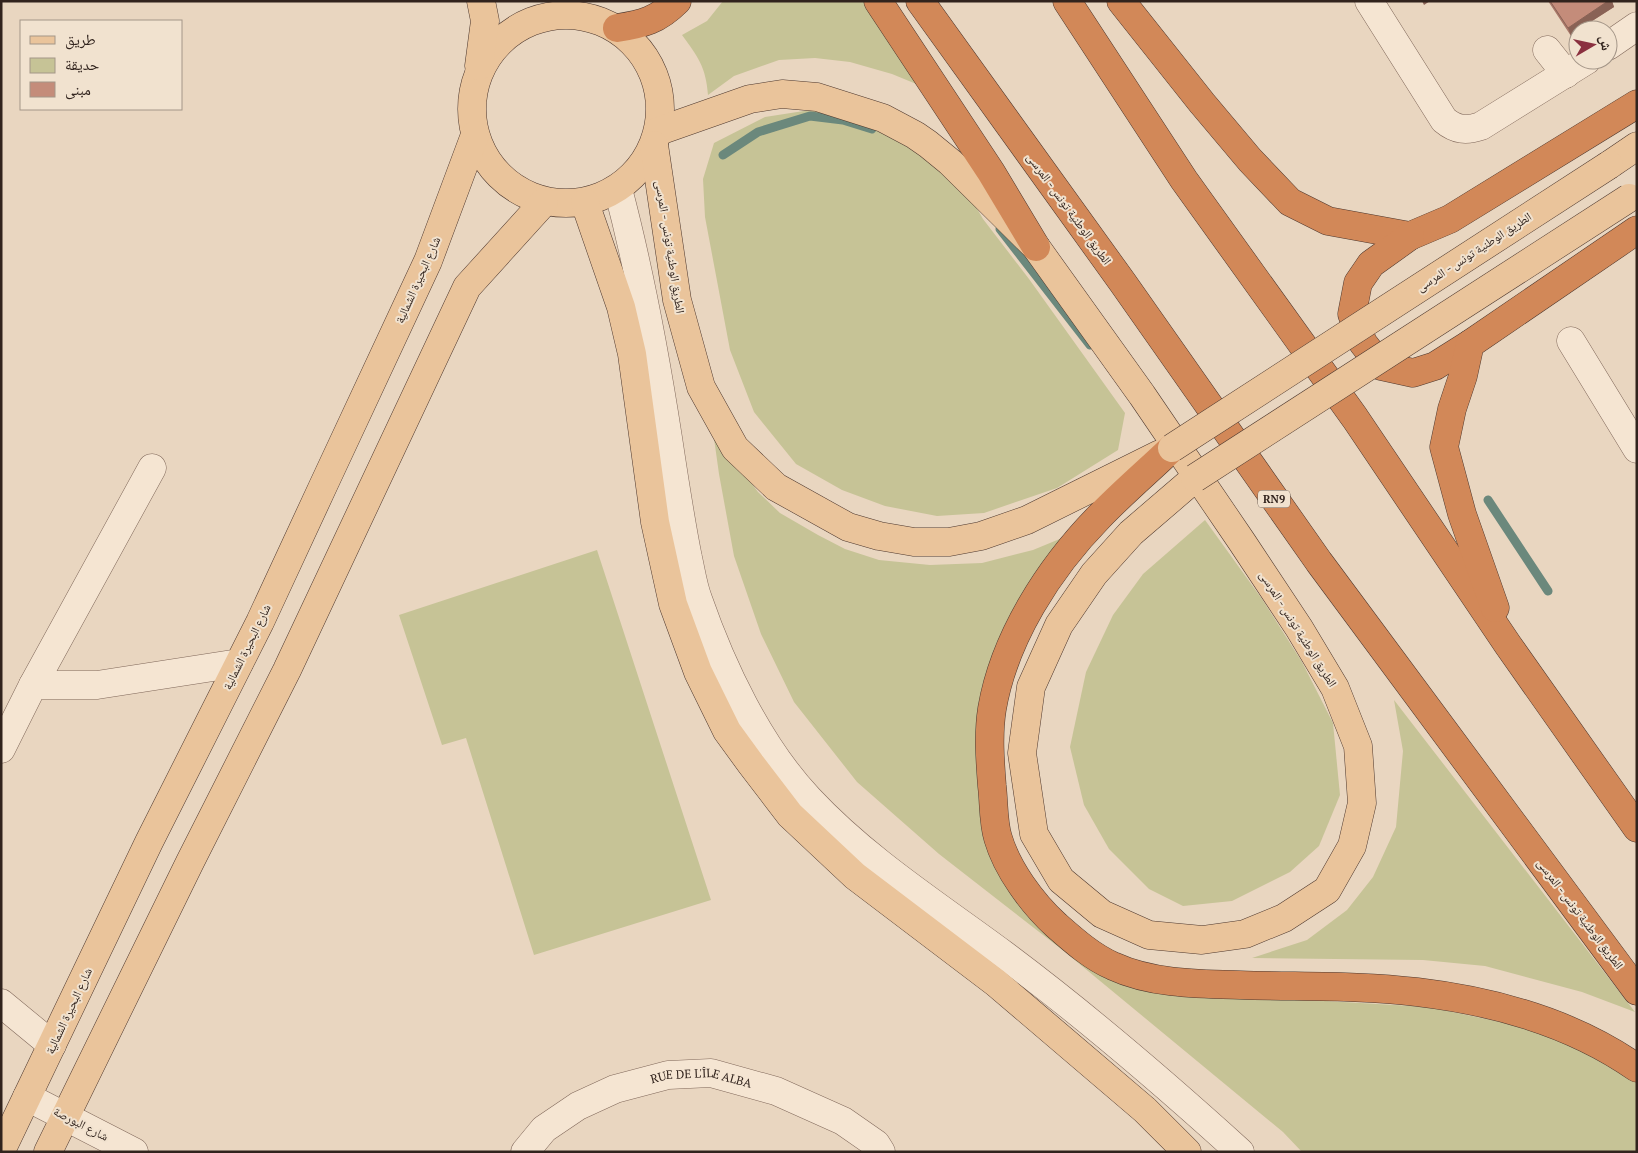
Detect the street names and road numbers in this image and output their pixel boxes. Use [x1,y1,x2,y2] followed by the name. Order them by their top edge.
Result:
[1024,150,1115,268] street label: الطريق الوطنية تونس - المرسى
[652,179,688,315] street label: الطريق الوطنية تونس - المرسى
[1413,209,1534,295] street label: الطريق الوطنية تونس - المرسى
[392,234,444,326] street label: شارع البحيرة الشمالية
[1258,490,1290,508] road number: RN9
[1256,568,1340,690] street label: الطريق الوطنية تونس - المرسى
[219,602,275,692] street label: شارع البحيرة الشمالية
[1534,856,1627,972] street label: الطريق الوطنية تونس - المرسى
[42,965,96,1057] street label: شارع البحيرة الشمالية
[649,1065,754,1091] street label: RUE DE L'ÎLE ALBA
[51,1103,111,1145] street label: شارع البورصة

